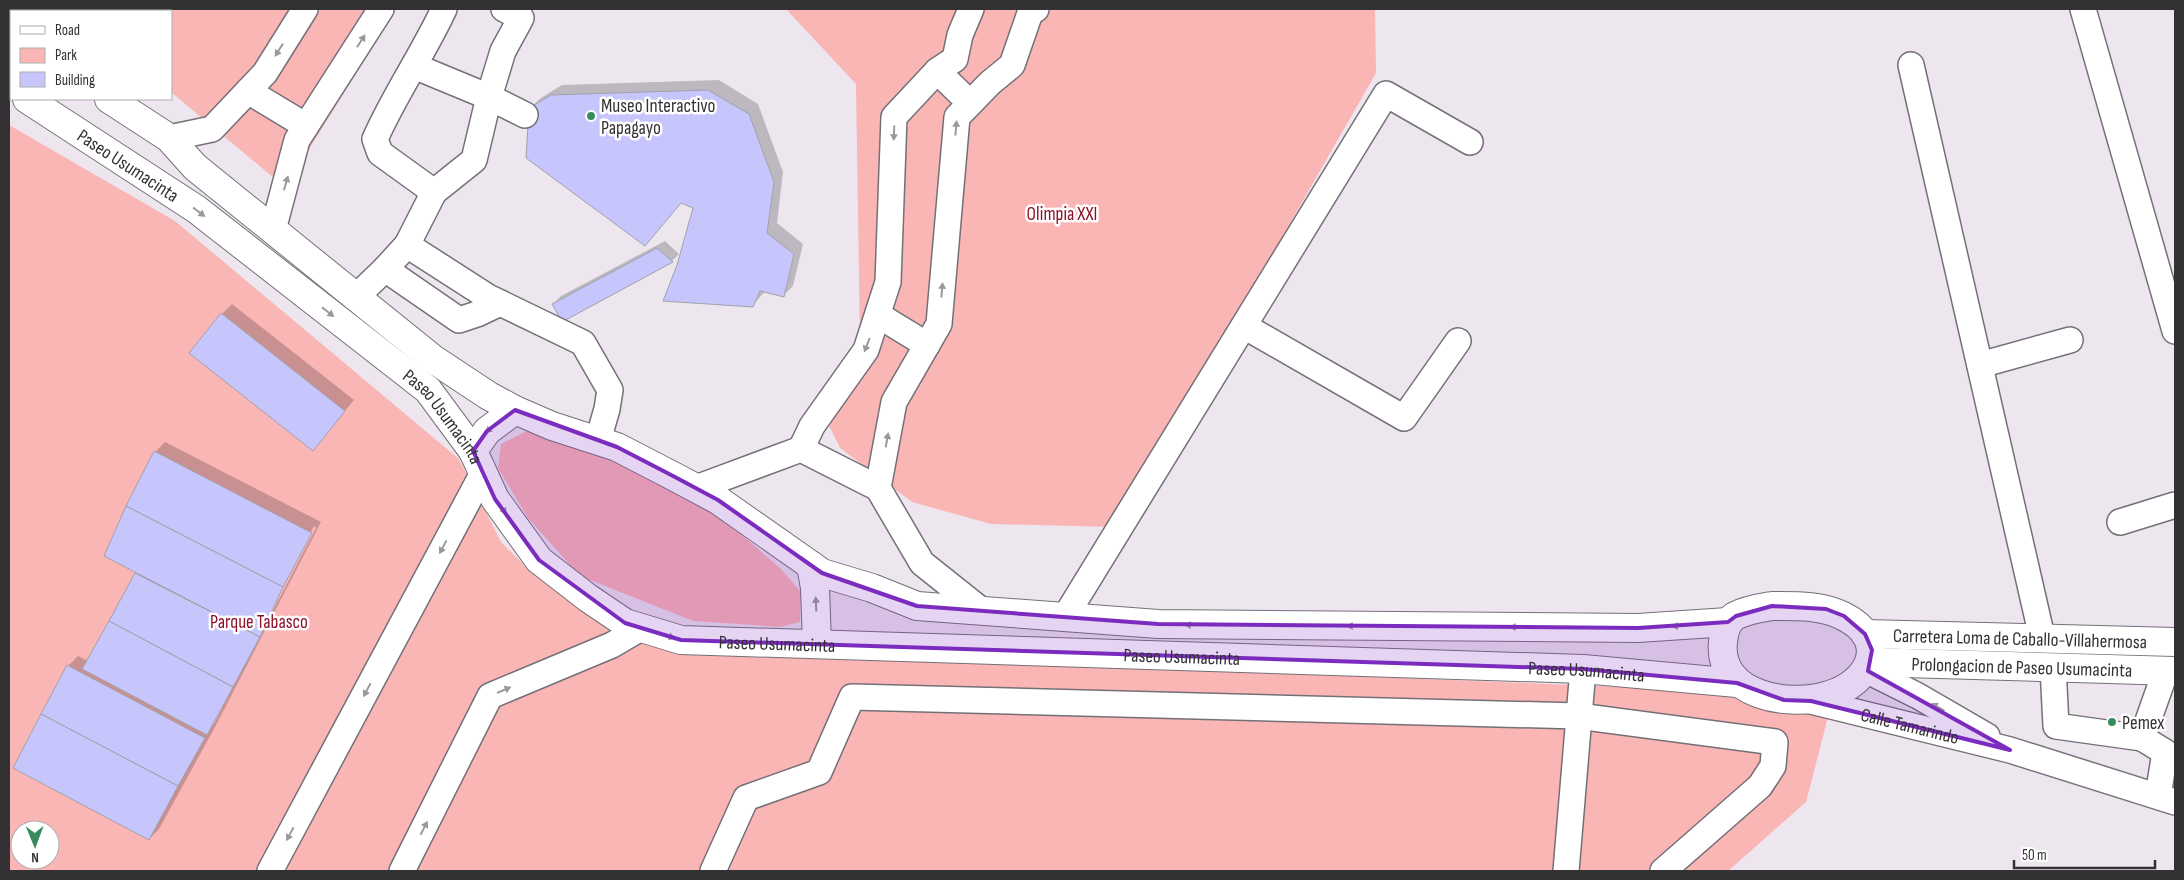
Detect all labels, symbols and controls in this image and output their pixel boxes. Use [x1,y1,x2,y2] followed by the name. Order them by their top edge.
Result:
[10,10,172,100] legend
[55,21,80,40] text: Road
[356,34,366,47] one-way arrow
[275,43,284,57] one-way arrow
[55,46,77,65] text: Park
[55,71,95,90] text: Building
[601,95,715,140] place label: Museo Interactivo Papagayo
[585,110,597,122] marker: Museo Interactivo Papagayo
[952,120,960,136] one-way arrow
[72,125,183,208] street label: Paseo Usumacinta
[889,125,897,141] one-way arrow
[282,175,290,190] one-way arrow
[1027,203,1097,226] park label: Olimpia XXI
[192,207,206,217] one-way arrow
[938,282,946,298] one-way arrow
[321,306,334,317] one-way arrow
[863,338,871,353] one-way arrow
[398,365,487,468] street label: Paseo Usumacinta
[486,422,498,434] one-way arrow
[883,432,891,447] one-way arrow
[497,501,507,515] one-way arrow
[439,540,448,554] one-way arrow
[812,596,820,612] one-way arrow
[210,611,308,634] park label: Parque Tabasco
[1183,620,1199,628] one-way arrow
[1346,622,1362,630] one-way arrow
[1671,622,1687,630] one-way arrow
[1508,623,1524,631] one-way arrow
[1893,625,2147,654] street label: Carretera Loma de Caballo-Villahermosa
[718,631,836,658] street label: Paseo Usumacinta
[660,633,675,641] one-way arrow
[1123,644,1240,671] street label: Paseo Usumacinta
[1911,653,2133,683] street label: Prolongacion de Paseo Usumacinta
[1528,657,1646,688] street label: Paseo Usumacinta
[362,684,371,697] one-way arrow
[497,686,511,694] one-way arrow
[1931,703,1945,712] one-way arrow
[1858,704,1961,750] street label: Calle Tamarindo
[2122,712,2164,735] place label: Pemex
[2106,716,2118,728] marker: Pemex
[10,820,60,870] north arrow
[420,820,428,835] one-way arrow
[286,826,294,841] one-way arrow
[2014,838,2155,870] scale bar
[2022,846,2047,865] text: 50 m
[31,849,39,866] text: N

